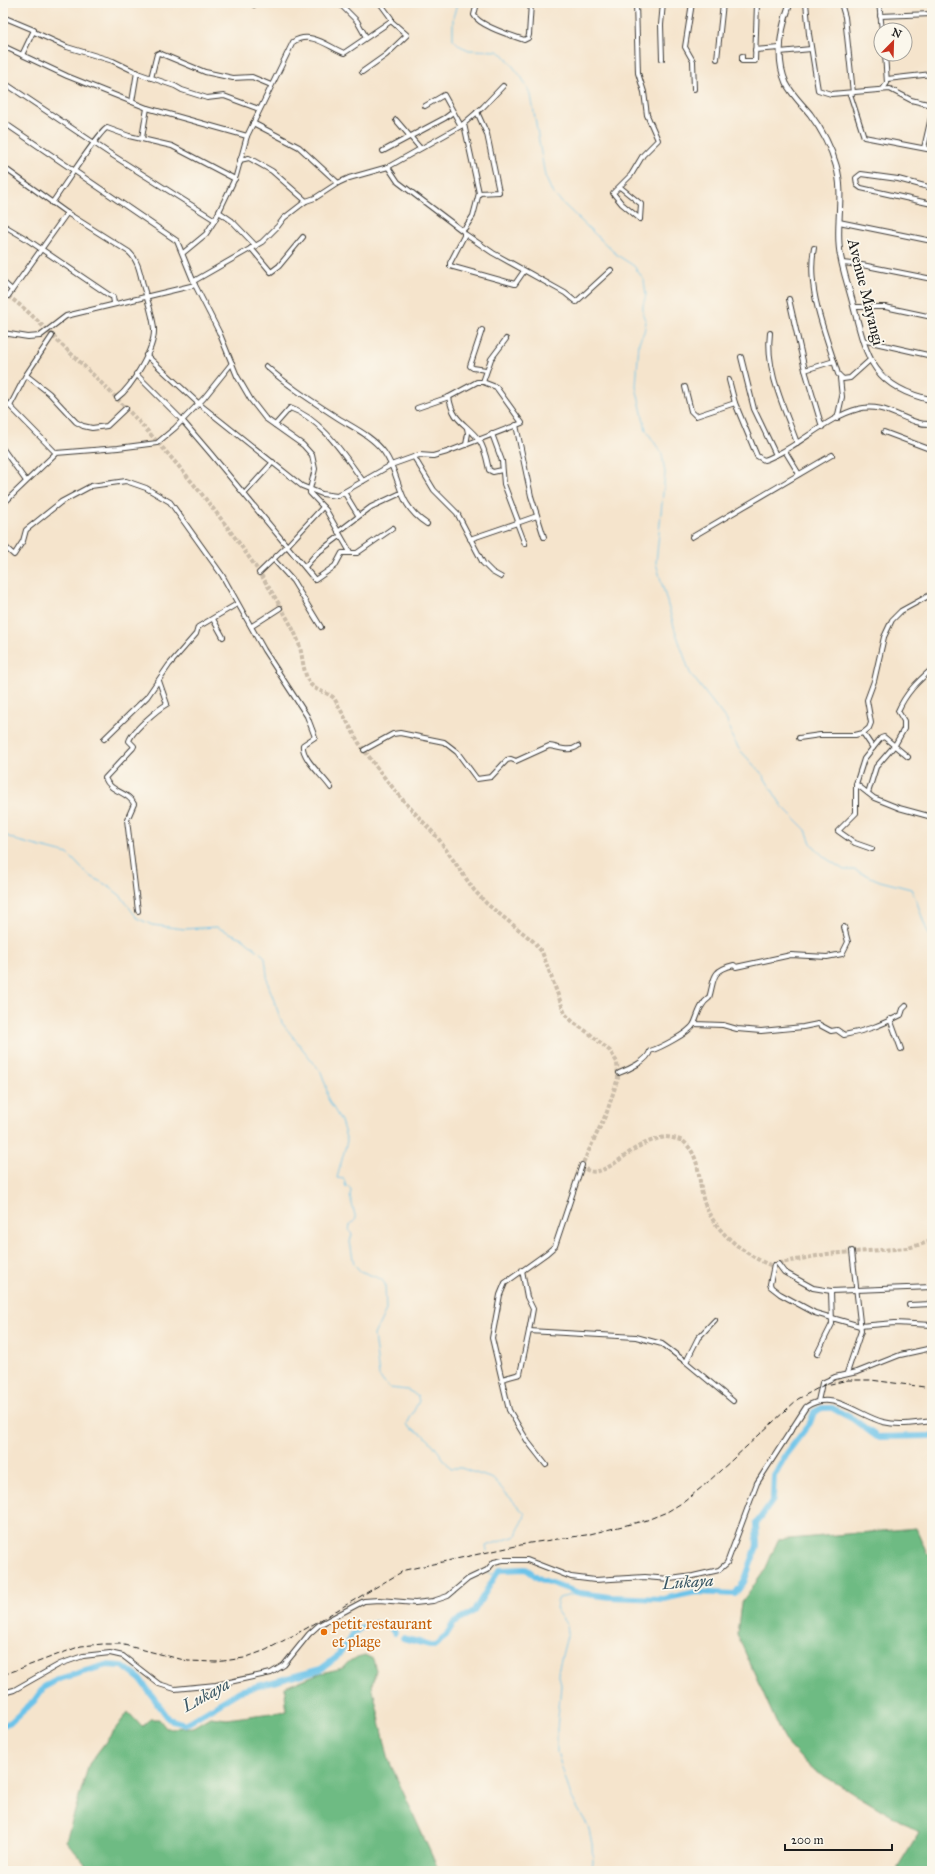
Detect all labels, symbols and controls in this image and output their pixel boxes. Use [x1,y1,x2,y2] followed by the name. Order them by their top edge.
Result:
[873,22,913,62] north arrow
[890,25,904,41] text: N
[842,236,889,348] street label: Avenue Mayangi
[661,1570,714,1594] water label: Lukaya
[331,1614,432,1652] place label: petit restaurant et plage
[319,1627,329,1637] marker: petit restaurant et plage
[178,1673,233,1717] water label: Lukaya
[785,1826,892,1852] scale bar
[791,1833,824,1847] text: 200 m

